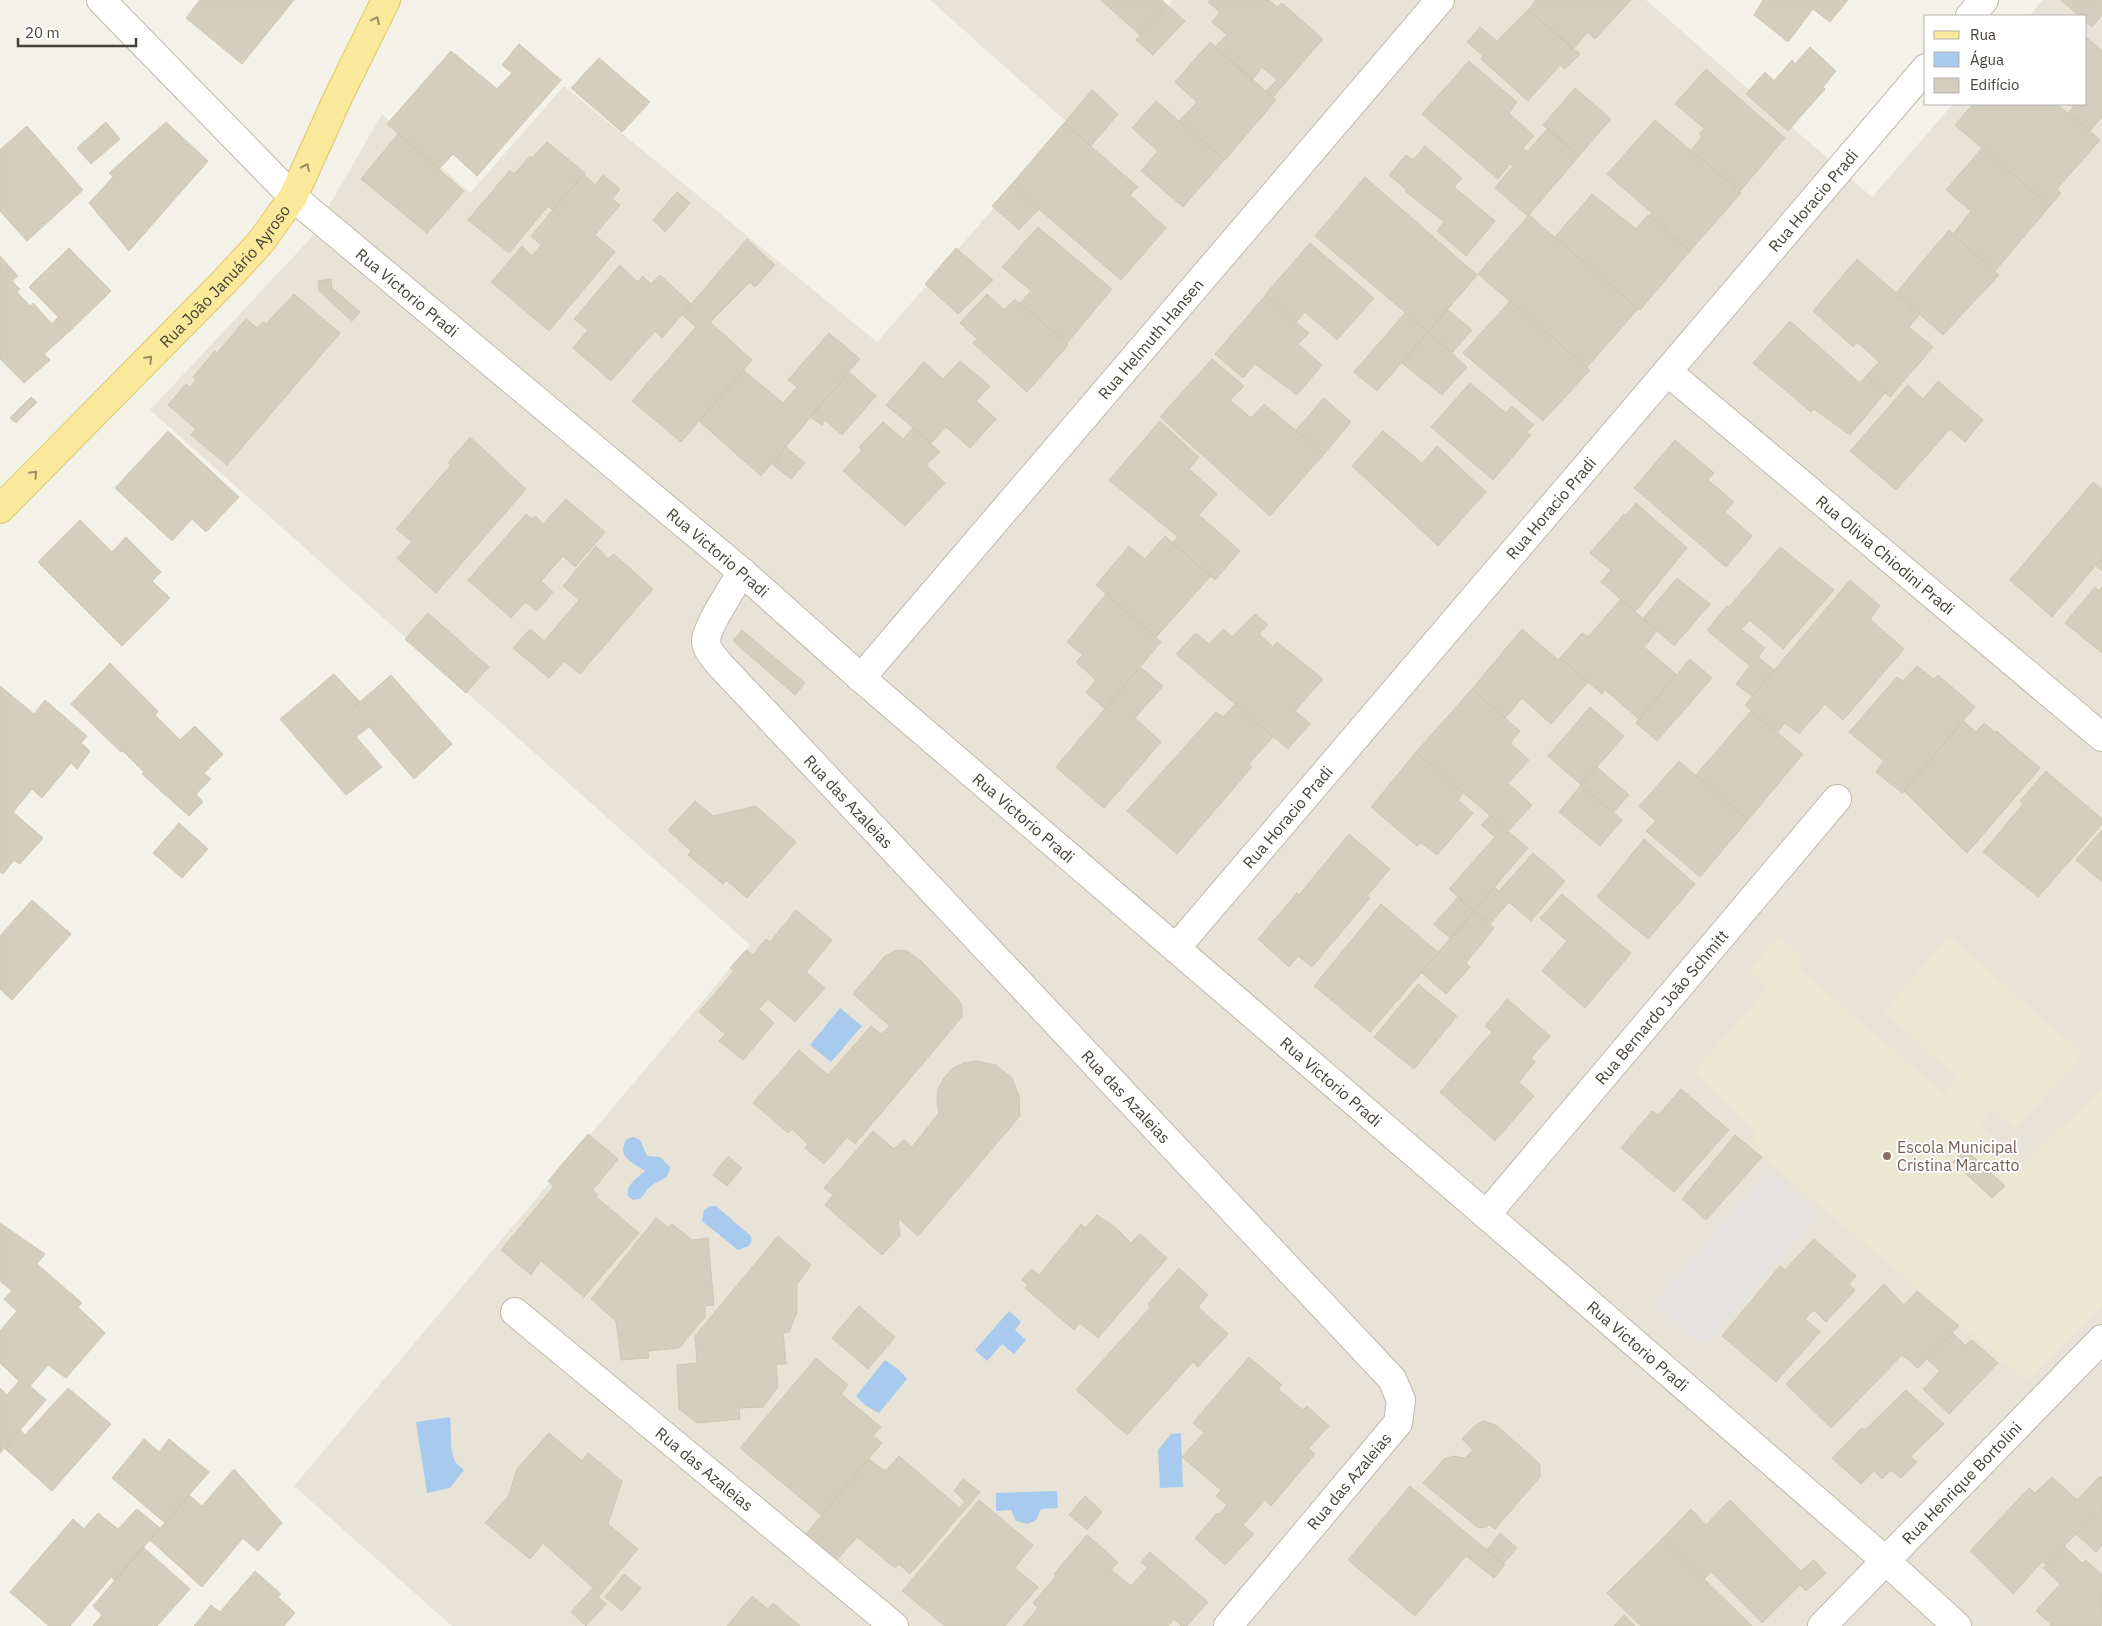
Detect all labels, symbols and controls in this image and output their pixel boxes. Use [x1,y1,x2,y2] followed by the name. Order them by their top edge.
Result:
[18,15,135,47] scale bar
[1924,15,2087,105] legend
[370,16,380,25] one-way arrow
[25,23,60,42] text: 20 m
[1970,25,1996,44] text: Rua
[1970,50,2004,69] text: Água
[1970,75,2019,94] text: Edifício
[1764,145,1862,256] street label: Rua Horacio Pradi
[300,163,311,172] one-way arrow
[155,201,294,352] street label: Rua João Januário Ayroso
[352,244,463,341] street label: Rua Victorio Pradi
[1094,274,1208,403] street label: Rua Helmuth Hansen
[143,356,152,365] one-way arrow
[1502,453,1600,563] street label: Rua Horacio Pradi
[29,471,38,480] one-way arrow
[1812,491,1959,619] street label: Rua Olivia Chiodini Pradi
[663,503,773,601] street label: Rua Victorio Pradi
[800,751,897,852] street label: Rua das Azaleias
[1238,762,1337,872] street label: Rua Horacio Pradi
[969,769,1079,867] street label: Rua Victorio Pradi
[1590,926,1732,1089] street label: Rua Bernardo João Schmitt
[1276,1032,1386,1131] street label: Rua Victorio Pradi
[1077,1046,1175,1147] street label: Rua das Azaleias
[1897,1137,2019,1175] place label: Escola Municipal Cristina Marcatto
[1881,1150,1893,1162] marker: Escola Municipal Cristina Marcatto
[1583,1296,1693,1395] street label: Rua Victorio Pradi
[1898,1417,2026,1548] street label: Rua Henrique Bortolini
[651,1423,757,1515] street label: Rua das Azaleias
[1302,1428,1396,1534] street label: Rua das Azaleias

